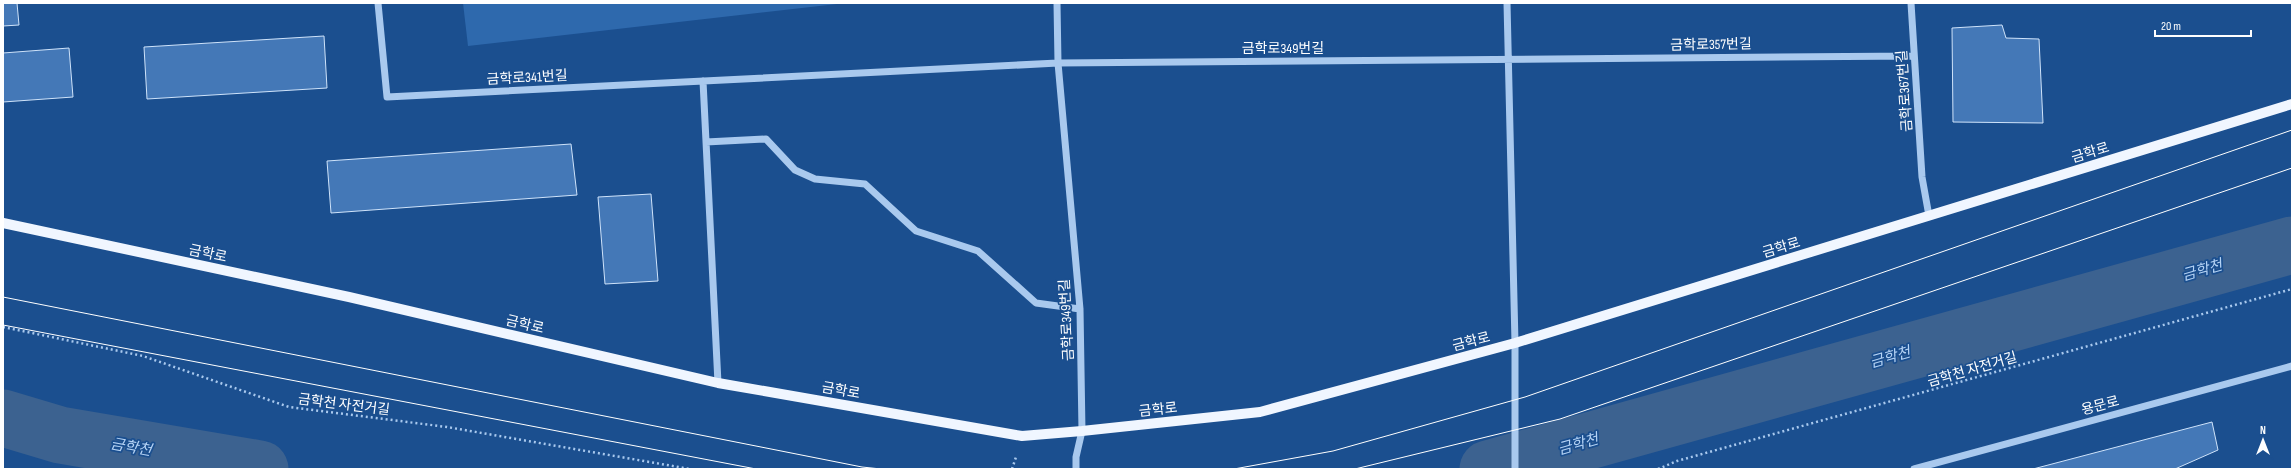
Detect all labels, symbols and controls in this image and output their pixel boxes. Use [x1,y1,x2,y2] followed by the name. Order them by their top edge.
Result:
[2155,12,2251,38] scale bar
[2161,19,2181,34] text: 20 m
[1670,35,1752,54] street label: 금학로357번길
[1242,40,1324,57] street label: 금학로349번길
[1893,49,1916,132] street label: 금학로367번길
[486,67,568,88] street label: 금학로341번길
[2069,139,2111,166] street label: 금학로
[1760,234,1802,261] street label: 금학로
[187,241,229,266] street label: 금학로
[2180,255,2227,285] water label: 금학천
[1056,278,1077,362] street label: 금학로349번길
[504,312,546,337] street label: 금학로
[1450,328,1492,355] street label: 금학로
[1868,342,1915,372] water label: 금학천
[1925,349,2019,390] street label: 금학천 자전거길
[820,379,862,402] street label: 금학로
[297,390,391,419] street label: 금학천 자전거길
[2079,392,2121,419] street label: 용문로
[1138,399,1178,420] street label: 금학로
[2243,420,2283,460] north arrow
[2260,424,2266,437] text: N
[1556,429,1603,459] water label: 금학천
[109,435,155,461] water label: 금학천

